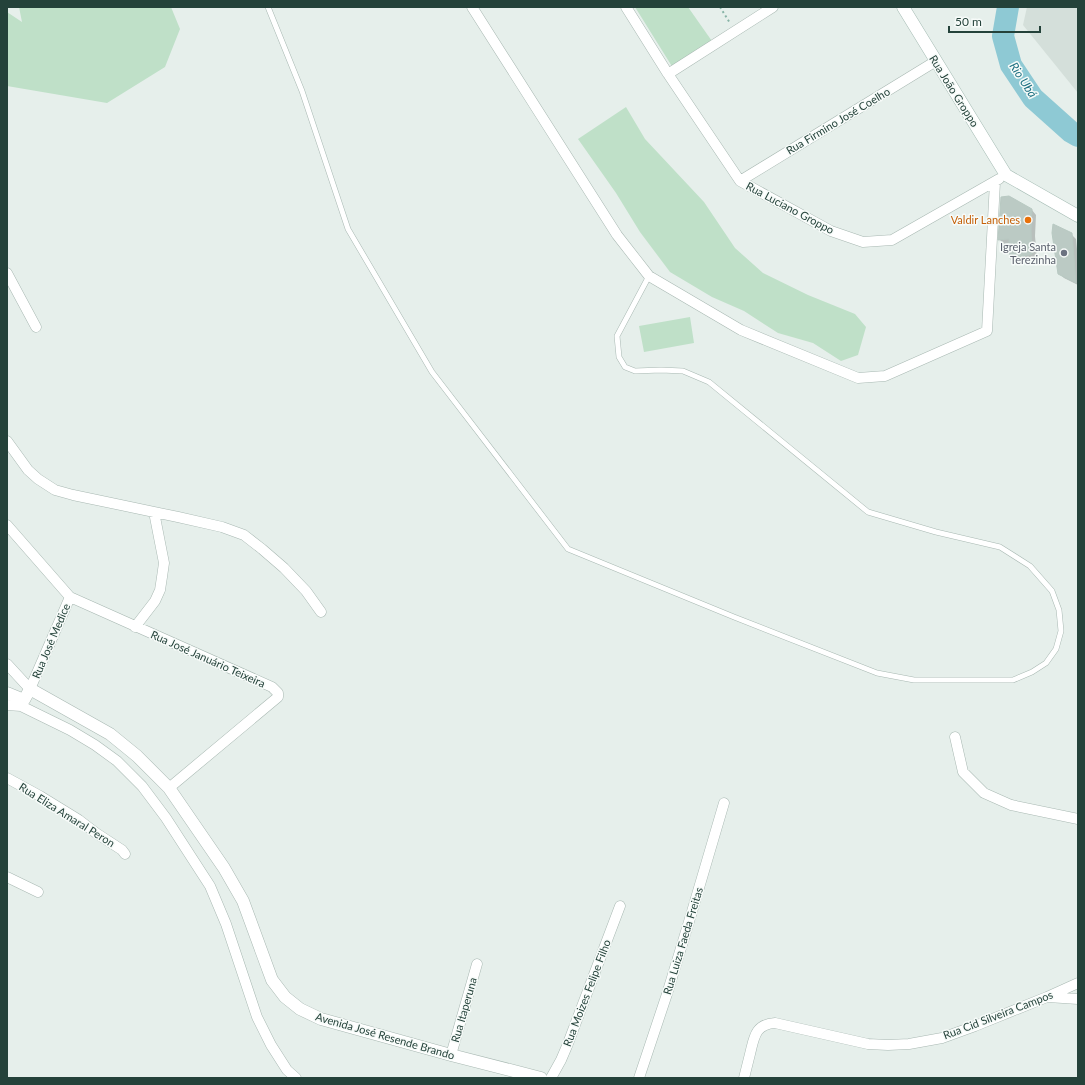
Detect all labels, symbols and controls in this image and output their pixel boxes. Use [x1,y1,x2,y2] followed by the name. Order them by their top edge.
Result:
[949,8,1040,34] scale bar
[955,14,982,29] text: 50 m
[927,52,982,129] street label: Rua João Groppo
[1006,59,1041,101] water label: Rio Ubá
[783,84,892,157] street label: Rua Firmino José Coelho
[744,179,836,236] street label: Rua Luciano Groppo
[951,213,1020,226] place label: Valdir Lanches
[1023,215,1033,225] marker: Valdir Lanches
[1000,240,1056,266] place label: Igreja Santa Terezinha
[1059,248,1069,258] marker: Igreja Santa Terezinha
[29,601,72,680] street label: Rua José Medice
[149,627,268,690] street label: Rua José Januário Teixeira
[17,780,118,849] street label: Rua Eliza Amaral Peron
[660,885,705,996] street label: Rua Luiza Faeda Freitas
[560,937,613,1048] street label: Rua Moizes Felipe Filho
[448,976,479,1044] street label: Rua Itaperuna
[941,988,1055,1041] street label: Rua Cid Silveira Campos
[314,1009,456,1062] street label: Avenida José Resende Brando

